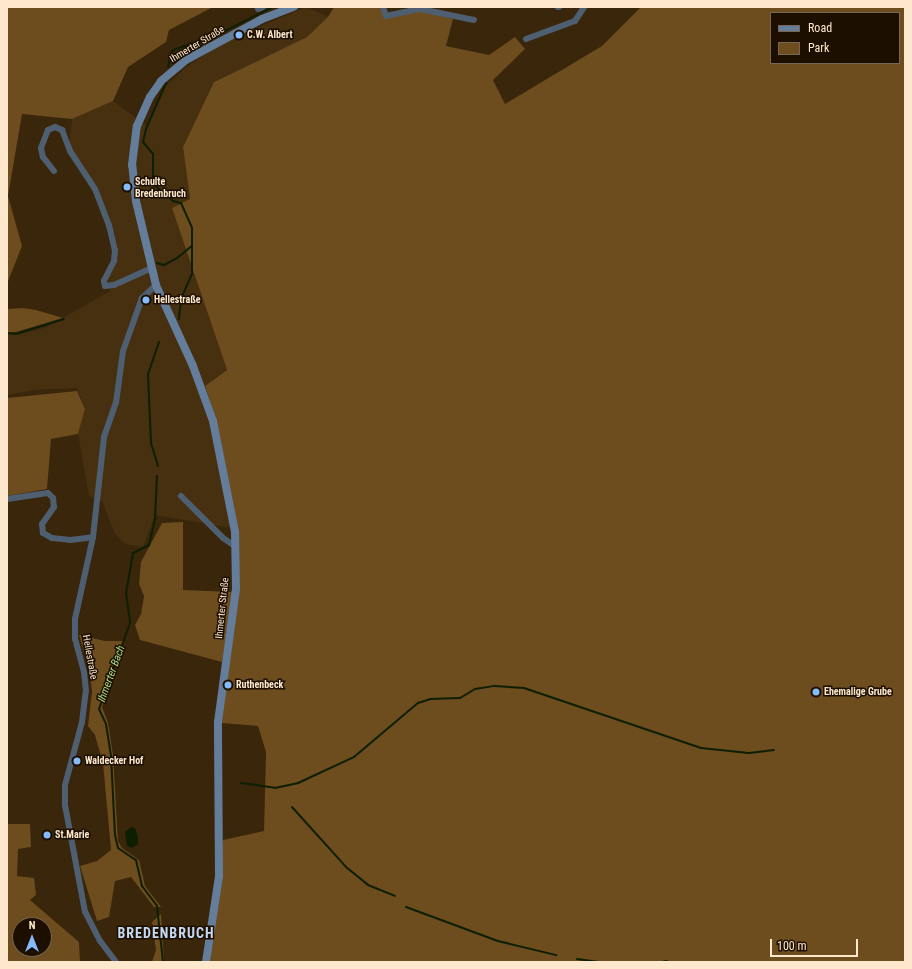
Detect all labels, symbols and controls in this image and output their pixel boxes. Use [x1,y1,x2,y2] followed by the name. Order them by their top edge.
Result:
[770,12,900,64] legend
[808,21,832,35] text: Road
[168,23,226,65] street label: Ihmerter Straße
[247,29,292,41] place label: C.W. Albert
[234,30,244,40] marker: C.W. Albert
[808,41,829,55] text: Park
[135,175,186,198] place label: Schulte Bredenbruch
[122,182,132,192] marker: Schulte Bredenbruch
[154,294,201,306] place label: Hellestraße
[141,295,151,305] marker: Hellestraße
[213,577,231,639] street label: Ihmerter Straße
[80,634,100,680] street label: Hellestraße
[96,644,128,704] water label: Ihmerter Bach
[236,679,283,691] place label: Ruthenbeck
[223,680,233,690] marker: Ruthenbeck
[824,686,892,698] place label: Ehemalige Grube
[811,687,821,697] marker: Ehemalige Grube
[85,755,143,767] place label: Waldecker Hof
[72,756,82,766] marker: Waldecker Hof
[55,829,89,841] place label: St.Marie
[42,830,52,840] marker: St.Marie
[12,917,52,957] north arrow
[29,919,35,932] text: N
[118,925,214,941] district label: BREDENBRUCH
[772,931,860,957] scale bar
[777,939,807,953] text: 100 m

